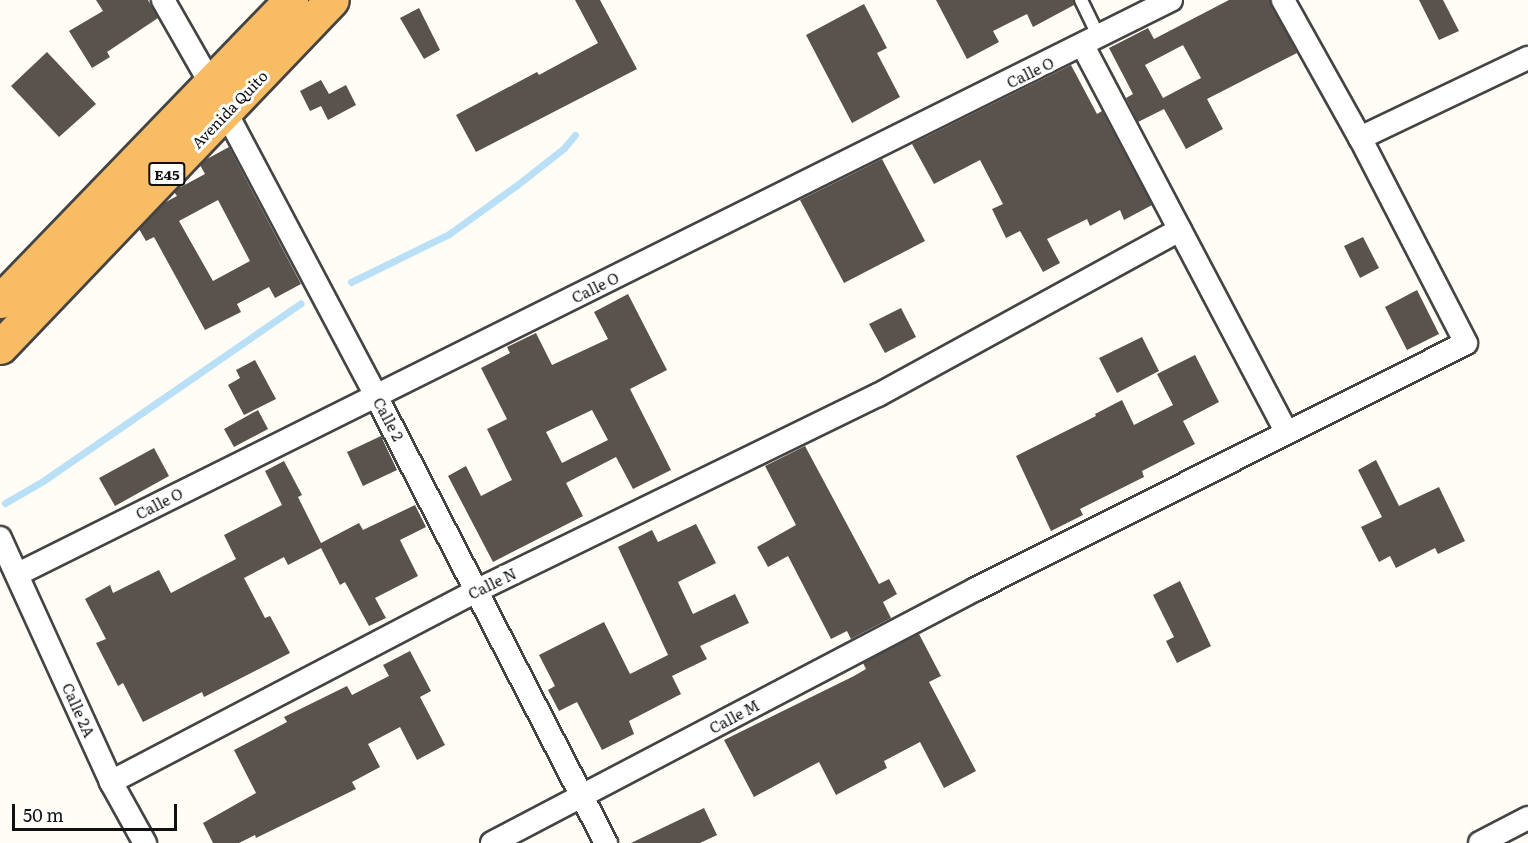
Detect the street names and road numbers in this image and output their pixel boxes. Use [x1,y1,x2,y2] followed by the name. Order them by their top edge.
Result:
[1003,53,1057,91] street label: Calle O
[187,66,271,152] street label: Avenida Quito
[148,163,186,185] road number: E45
[568,268,622,306] street label: Calle O
[370,394,408,444] street label: Calle 2
[132,484,186,522] street label: Calle O
[465,564,519,602] street label: Calle N
[59,680,99,740] street label: Calle 2A
[706,695,762,737] street label: Calle M

